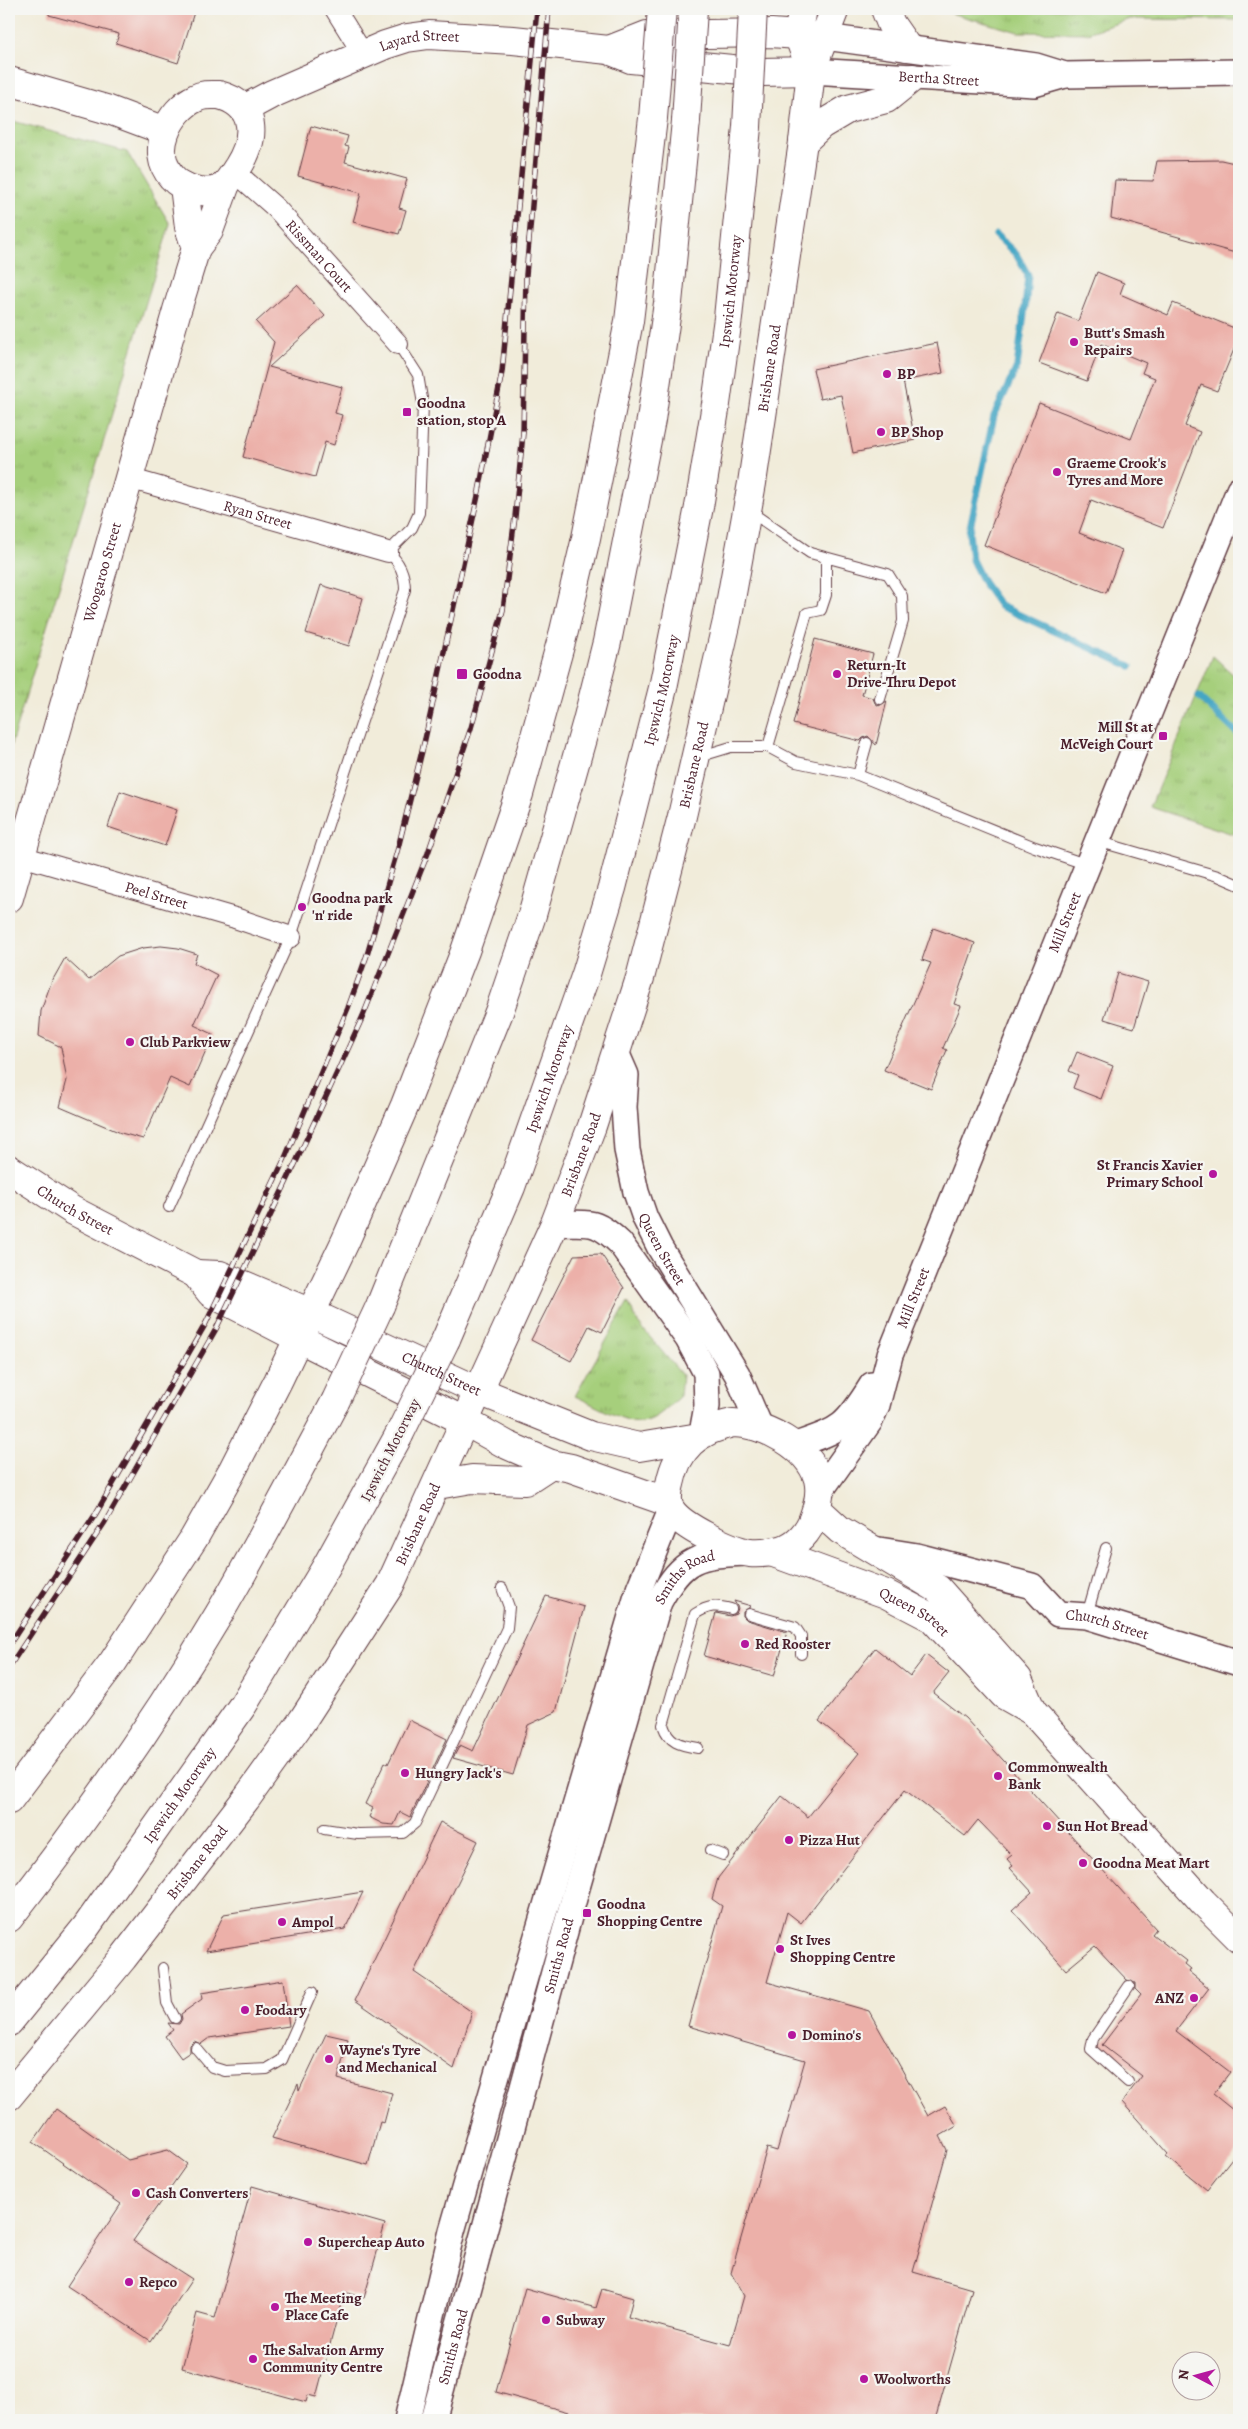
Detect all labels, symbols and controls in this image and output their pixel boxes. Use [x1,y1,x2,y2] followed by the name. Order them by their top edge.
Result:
[376,25,460,56] street label: Layard Street
[898,66,980,91] street label: Bertha Street
[281,215,357,297] street label: Rissman Court
[714,233,746,349] street label: Ipswich Motorway
[753,322,786,414] street label: Brisbane Road
[1084,323,1165,360] place label: Butt's Smash Repairs
[1068,336,1080,348] marker: Butt's Smash Repairs
[897,364,915,384] place label: BP
[881,368,893,380] marker: BP
[417,393,507,430] place label: Goodna station, stop A
[401,406,413,418] marker: Goodna station, stop A
[891,422,944,442] place label: BP Shop
[875,426,887,438] marker: BP Shop
[1067,453,1166,490] place label: Graeme Crook's Tyres and More
[1051,466,1063,478] marker: Graeme Crook's Tyres and More
[221,496,295,534] street label: Ryan Street
[78,520,126,625] street label: Woogaroo Street
[639,632,683,748] street label: Ipswich Motorway
[847,655,956,692] place label: Return-It Drive-Thru Depot
[473,664,523,684] place label: Goodna
[455,667,469,681] marker: Goodna
[831,668,843,680] marker: Return-It Drive-Thru Depot
[1060,717,1153,754] place label: Mill St at McVeigh Court
[674,719,714,810] street label: Brisbane Road
[1157,730,1169,742] marker: Mill St at McVeigh Court
[123,877,190,914] street label: Peel Street
[312,888,393,925] place label: Goodna park 'n' ride
[1043,889,1086,956] street label: Mill Street
[296,901,308,913] marker: Goodna park 'n' ride
[521,1022,577,1136] street label: Ipswich Motorway
[140,1032,231,1052] place label: Club Parkview
[124,1036,136,1048] marker: Club Parkview
[556,1109,606,1200] street label: Brisbane Road
[1097,1155,1203,1192] place label: St Francis Xavier Primary School
[1207,1168,1219,1180] marker: St Francis Xavier Primary School
[33,1180,117,1240] street label: Church Street
[634,1209,690,1289] street label: Queen Street
[892,1264,934,1331] street label: Mill Street
[399,1347,485,1401] street label: Church Street
[355,1395,425,1505] street label: Ipswich Motorway
[390,1479,446,1569] street label: Brisbane Road
[650,1545,717,1608] street label: Smiths Road
[876,1582,954,1641] street label: Queen Street
[1065,1605,1151,1644] street label: Church Street
[755,1634,831,1654] place label: Red Rooster
[739,1638,751,1650] marker: Red Rooster
[138,1743,221,1847] street label: Ipswich Motorway
[1008,1757,1108,1794] place label: Commonwealth Bank
[415,1763,502,1783] place label: Hungry Jack's
[399,1767,411,1779] marker: Hungry Jack's
[992,1770,1004,1782] marker: Commonwealth Bank
[1057,1816,1149,1836] place label: Sun Hot Bread
[162,1820,233,1903] street label: Brisbane Road
[1041,1820,1053,1832] marker: Sun Hot Bread
[799,1830,860,1850] place label: Pizza Hut
[783,1834,795,1846] marker: Pizza Hut
[1093,1853,1209,1873] place label: Goodna Meat Mart
[1077,1857,1089,1869] marker: Goodna Meat Mart
[597,1894,702,1931] place label: Goodna Shopping Centre
[581,1907,593,1919] marker: Goodna Shopping Centre
[291,1912,333,1932] place label: Ampol
[539,1915,579,1996] street label: Smiths Road
[276,1916,288,1928] marker: Ampol
[790,1930,895,1967] place label: St Ives Shopping Centre
[774,1943,786,1955] marker: St Ives Shopping Centre
[1154,1988,1184,2008] place label: ANZ
[1188,1992,1200,2004] marker: ANZ
[255,2000,307,2020] place label: Foodary
[239,2004,251,2016] marker: Foodary
[802,2025,861,2045] place label: Domino's
[786,2029,798,2041] marker: Domino's
[338,2040,437,2077] place label: Wayne's Tyre and Mechanical
[323,2053,335,2065] marker: Wayne's Tyre and Mechanical
[146,2183,248,2203] place label: Cash Converters
[130,2187,142,2199] marker: Cash Converters
[318,2232,425,2252] place label: Supercheap Auto
[302,2236,314,2248] marker: Supercheap Auto
[139,2272,177,2292] place label: Repco
[123,2276,135,2288] marker: Repco
[285,2288,362,2325] place label: The Meeting Place Cafe
[269,2301,281,2313] marker: The Meeting Place Cafe
[433,2306,473,2387] street label: Smiths Road
[556,2310,606,2330] place label: Subway
[540,2314,552,2326] marker: Subway
[263,2340,385,2377] place label: The Salvation Army Community Centre
[1170,2352,1220,2402] north arrow
[247,2353,259,2365] marker: The Salvation Army Community Centre
[873,2369,951,2389] place label: Woolworths
[1174,2369,1194,2381] text: N
[858,2373,870,2385] marker: Woolworths

